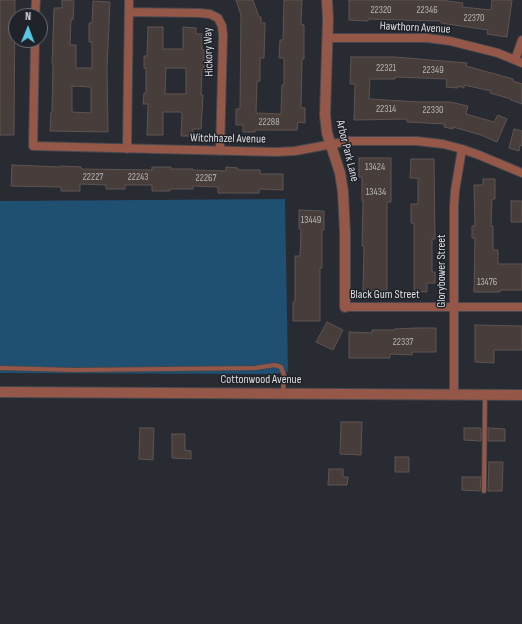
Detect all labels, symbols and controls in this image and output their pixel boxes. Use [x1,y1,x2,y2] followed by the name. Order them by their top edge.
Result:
[370,4,392,16] house number: 22320
[416,4,438,16] house number: 22346
[8,8,48,48] north arrow
[25,10,31,23] text: N
[464,12,484,24] house number: 22370
[379,19,451,37] street label: Hawthorn Avenue
[201,27,217,77] street label: Hickory Way
[376,62,396,74] house number: 22321
[422,64,444,76] house number: 22349
[376,103,396,115] house number: 22314
[422,104,444,116] house number: 22330
[258,116,280,128] house number: 22288
[332,119,362,183] street label: Arbor Park Lane
[190,131,266,147] street label: Witchhazel Avenue
[365,161,385,173] house number: 13424
[83,171,103,183] house number: 22227
[128,171,148,183] house number: 22243
[196,172,216,184] house number: 22267
[366,186,386,198] house number: 13434
[301,214,321,226] house number: 13449
[435,234,449,308] street label: Glorybower Street
[477,276,497,288] house number: 13476
[350,288,420,302] street label: Black Gum Street
[393,336,413,348] house number: 22337
[221,373,301,387] street label: Cottonwood Avenue

